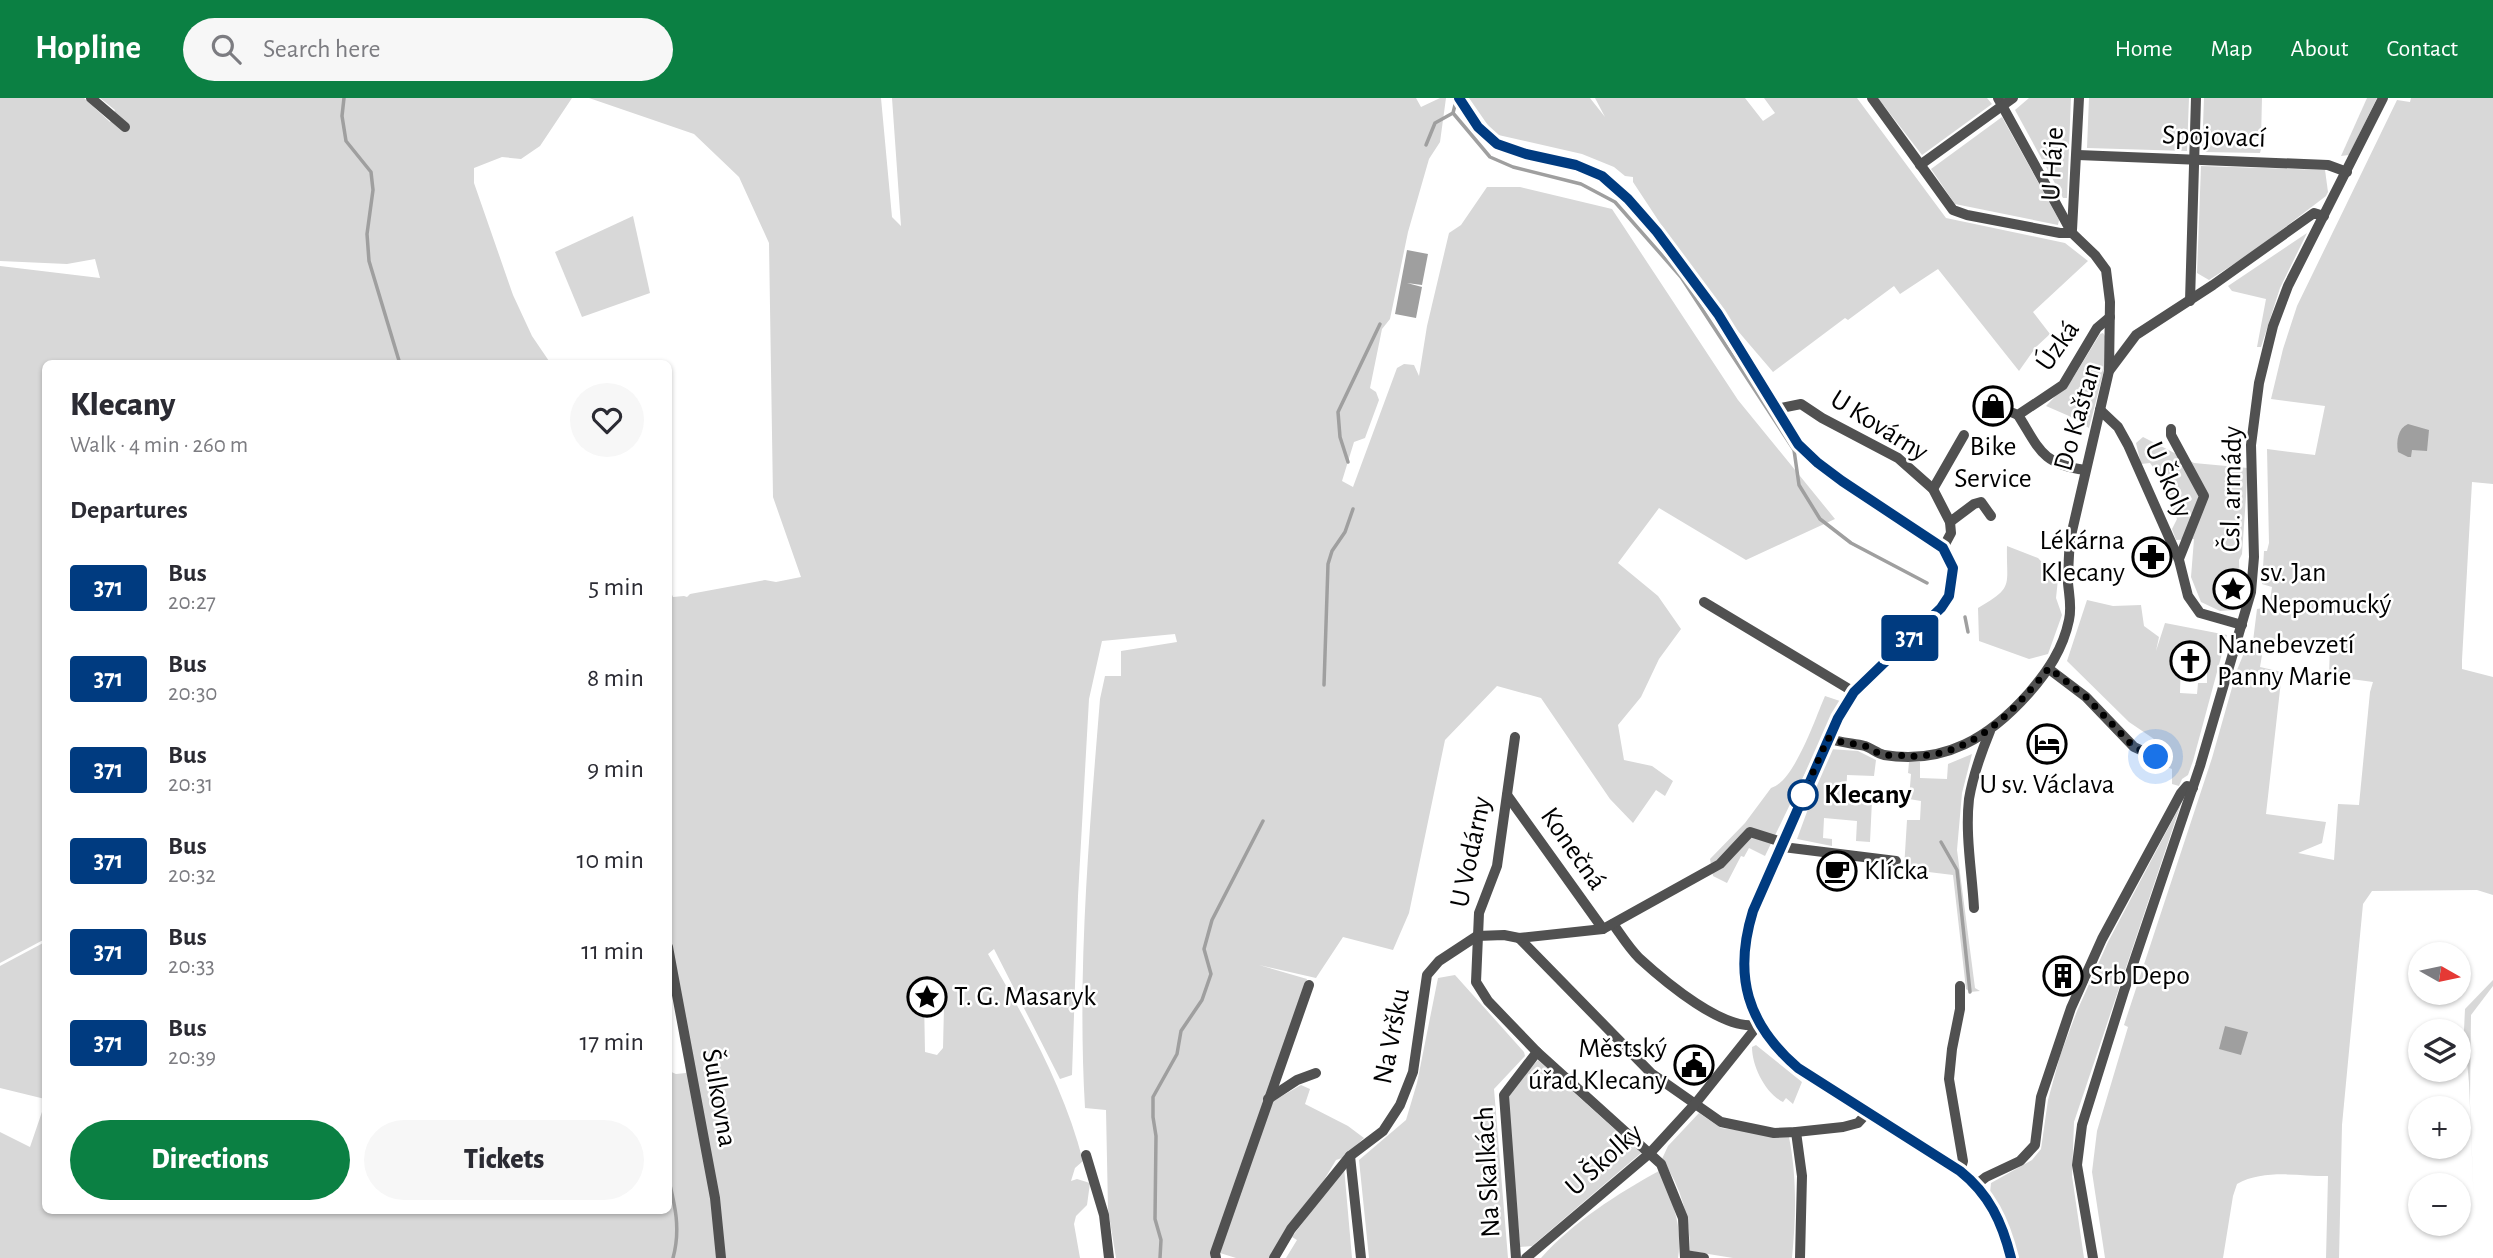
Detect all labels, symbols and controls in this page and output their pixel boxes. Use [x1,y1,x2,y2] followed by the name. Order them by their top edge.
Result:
[183,18,673,81] search box
[207,30,245,68] icon: search
[35,32,141,65] text: Hopline
[263,36,381,62] text: Search here
[2115,37,2173,61] text: Home
[2211,37,2253,61] text: Map
[2291,37,2348,61] text: About
[2386,37,2458,61] text: Contact
[2162,121,2267,153] street label: Spojovací
[2037,126,2069,202] street label: U Háje
[2029,314,2085,376] street label: Úzká
[2049,360,2107,474] street label: Do Kaštan
[570,383,644,457] button: heart
[1825,385,1933,467] street label: U Kovárny
[1972,385,2014,427] shop icon: Bike Service
[70,389,175,422] text: Klecany
[2215,426,2247,552] street label: Čsl. armády
[1954,433,2032,493] place label: Bike Service
[70,434,248,457] text: Walk · 4 min · 260 m
[2139,437,2199,522] street label: U Školy
[70,497,188,523] text: Departures
[2040,527,2125,587] place label: Lékárna Klecany
[2131,536,2173,578] pharmacy icon: Lékárna Klecany
[2260,559,2391,619] place label: sv. Jan Nepomucký
[168,560,207,586] text: Bus
[2212,568,2254,610] place icon: sv. Jan Nepomucký
[588,574,644,600] text: 5 min
[94,576,123,600] text: 371
[168,591,216,614] text: 20:27
[1870,615,1950,661] line badge: 371
[1895,626,1925,650] text: 371
[2217,631,2355,691] place label: Nanebevzetí Panny Marie
[2169,640,2211,682] church icon: Nanebevzetí Panny Marie
[168,651,207,677] text: Bus
[587,665,644,691] text: 8 min
[94,667,123,691] text: 371
[168,682,218,705] text: 20:30
[2026,723,2068,765] hotel icon: U sv. Václava
[2138,739,2173,774] your location
[168,742,207,768] text: Bus
[587,756,644,782] text: 9 min
[94,758,123,782] text: 371
[1979,771,2115,799] place label: U sv. Václava
[168,773,213,796] text: 20:31
[1788,780,1818,810] marker: Klecany
[1824,781,1912,809] place label: Klecany
[1446,794,1496,910] street label: U Vodárny
[1535,803,1611,895] street label: Konečná
[168,833,207,859] text: Bus
[577,847,644,873] text: 10 min
[94,849,123,873] text: 371
[1816,850,1858,892] cafe icon: Klícka
[1864,857,1929,885] place label: Klícka
[168,864,216,887] text: 20:32
[168,924,207,950] text: Bus
[581,938,644,964] text: 11 min
[94,940,123,964] text: 371
[2408,942,2471,1004] north arrow
[2408,942,2471,1236] map controls
[168,955,215,978] text: 20:33
[2042,955,2084,997] building icon: Srb Depo
[2090,962,2190,990] place label: Srb Depo
[906,976,948,1018] place icon: T. G. Masaryk
[954,983,1096,1011] place label: T. G. Masaryk
[1369,986,1415,1086] street label: Na Vršku
[168,1015,207,1041] text: Bus
[2408,1019,2471,1082] button: layers
[579,1029,644,1055] text: 17 min
[94,1031,123,1055] text: 371
[1528,1035,1667,1095] place label: Městský úřad Klecany
[1673,1044,1715,1086] public building icon: Městský úřad Klecany
[168,1046,216,1069] text: 20:39
[697,1046,743,1149] street label: Šulkovna
[2408,1096,2471,1159] button: +
[1471,1106,1505,1238] street label: Na Skalkách
[1559,1117,1648,1201] street label: U Školky
[70,1120,350,1200] button: Directions
[364,1120,644,1200] button: Tickets
[2408,1173,2471,1236] button: −

